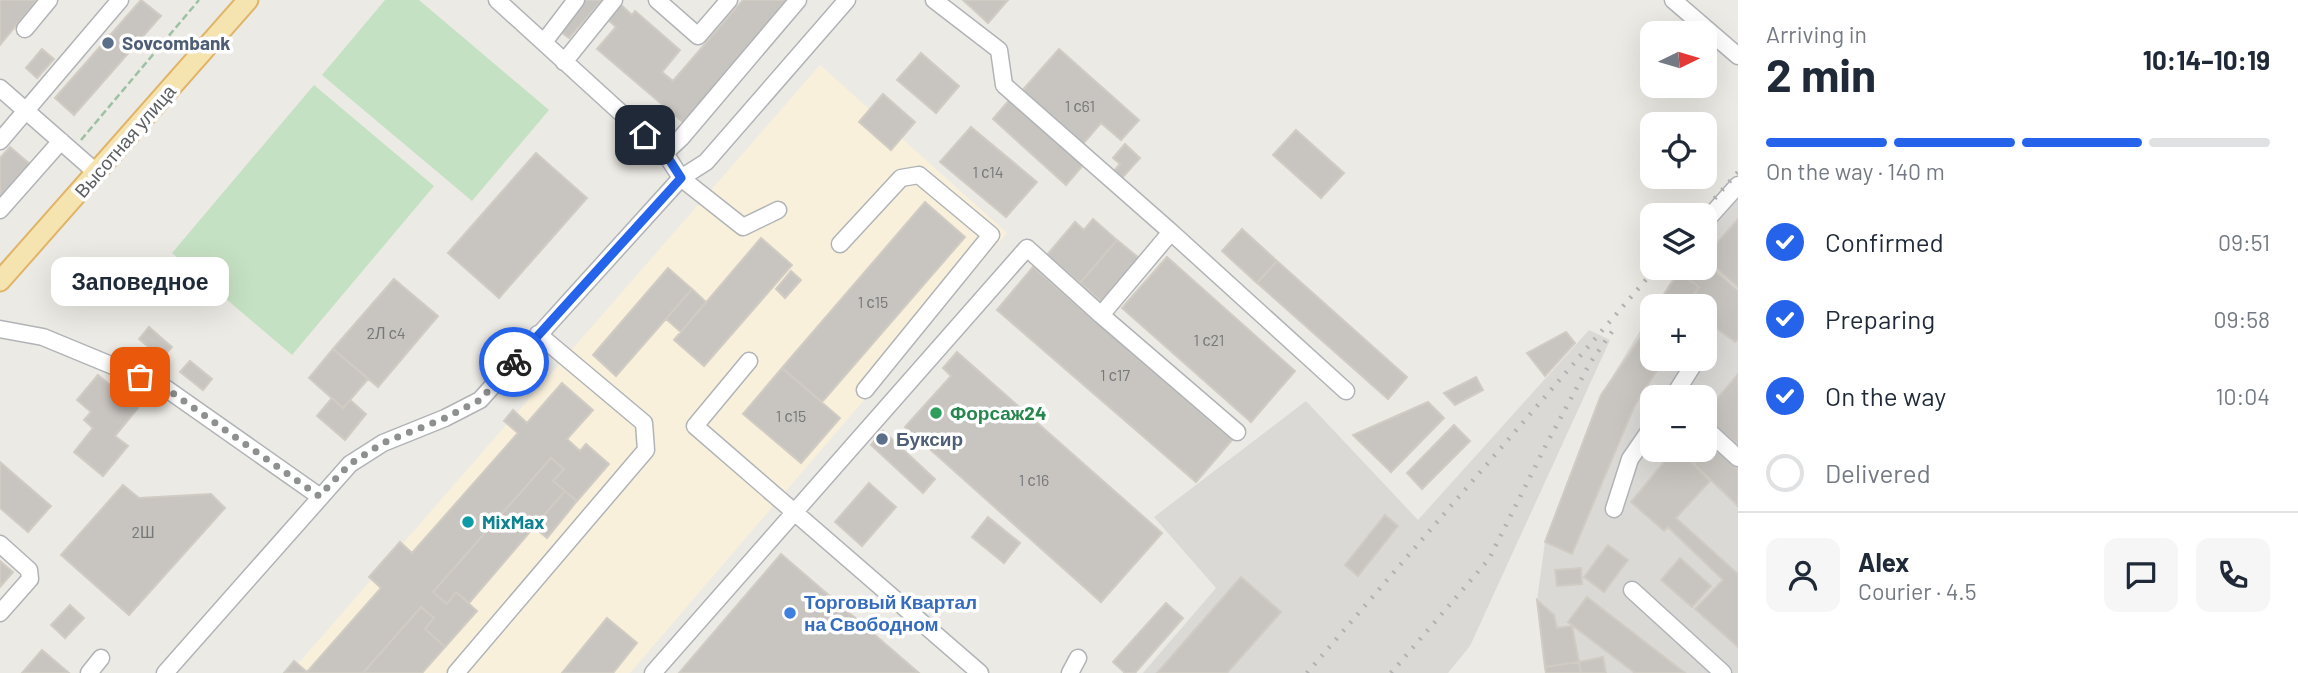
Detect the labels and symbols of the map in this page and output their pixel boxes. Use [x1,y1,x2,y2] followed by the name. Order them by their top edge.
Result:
[1640,21,1717,98] north arrow
[122,31,230,54] place label: Sovcombank
[100,35,116,51] marker: Sovcombank
[69,79,180,202] street label: Высотная улица
[1065,96,1095,115] house number: 1 с61
[615,105,675,165] pin
[972,162,1004,181] house number: 1 с14
[51,258,229,307] callout: Заповедное
[858,292,888,311] house number: 1 с15
[366,323,406,342] house number: 2Л с4
[479,327,549,397] courier
[1194,330,1224,349] house number: 1 с21
[110,347,170,407] pin
[1100,365,1130,384] house number: 1 с17
[950,401,1046,424] place label: Форсаж24
[928,405,944,421] marker: Форсаж24
[776,406,806,425] house number: 1 с15
[896,427,963,450] place label: Буксир
[874,431,890,447] marker: Буксир
[1019,470,1049,489] house number: 1 с16
[482,510,545,533] place label: MixMax
[460,514,476,530] marker: MixMax
[131,522,155,541] house number: 2Ш
[804,590,977,635] place label: Торговый Квартал на Свободном
[782,605,798,621] marker: Торговый Квартал на Свободном

